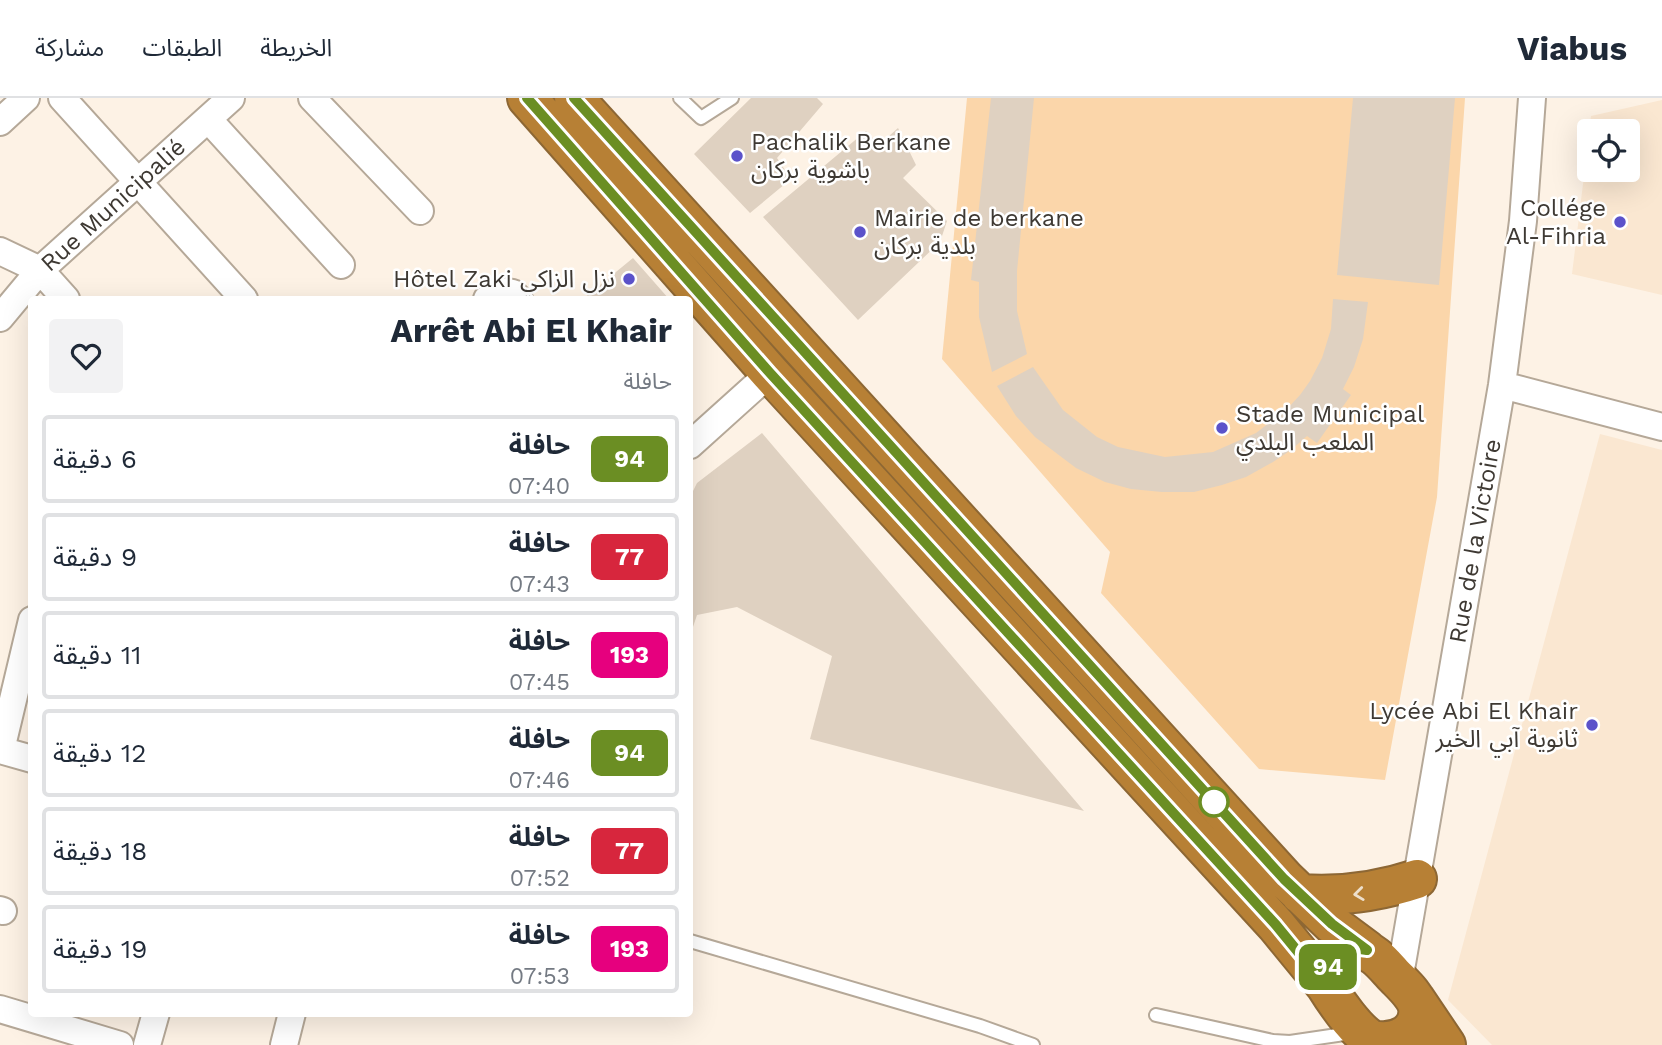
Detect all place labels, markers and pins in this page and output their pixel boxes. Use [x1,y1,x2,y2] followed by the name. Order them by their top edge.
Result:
[751,128,951,184] place label: Pachalik Berkane باشوية بركان
[729,148,745,164] marker: Pachalik Berkane باشوية بركان
[1506,194,1606,250] place label: Collége Al-Fihria
[874,204,1084,260] place label: Mairie de berkane بلدية بركان
[1612,214,1628,230] marker: Collége Al-Fihria
[852,224,868,240] marker: Mairie de berkane بلدية بركان
[393,265,615,298] place label: Hôtel Zaki نزل الزاكي
[621,271,637,287] marker: Hôtel Zaki نزل الزاكي
[1236,400,1425,461] place label: Stade Municipal الملعب البلدي
[1214,420,1230,436] marker: Stade Municipal الملعب البلدي
[1369,697,1578,758] place label: Lycée Abi El Khair ثانوية آبي الخير
[1584,717,1600,733] marker: Lycée Abi El Khair ثانوية آبي الخير
[1199,787,1229,817] unlabelled marker

